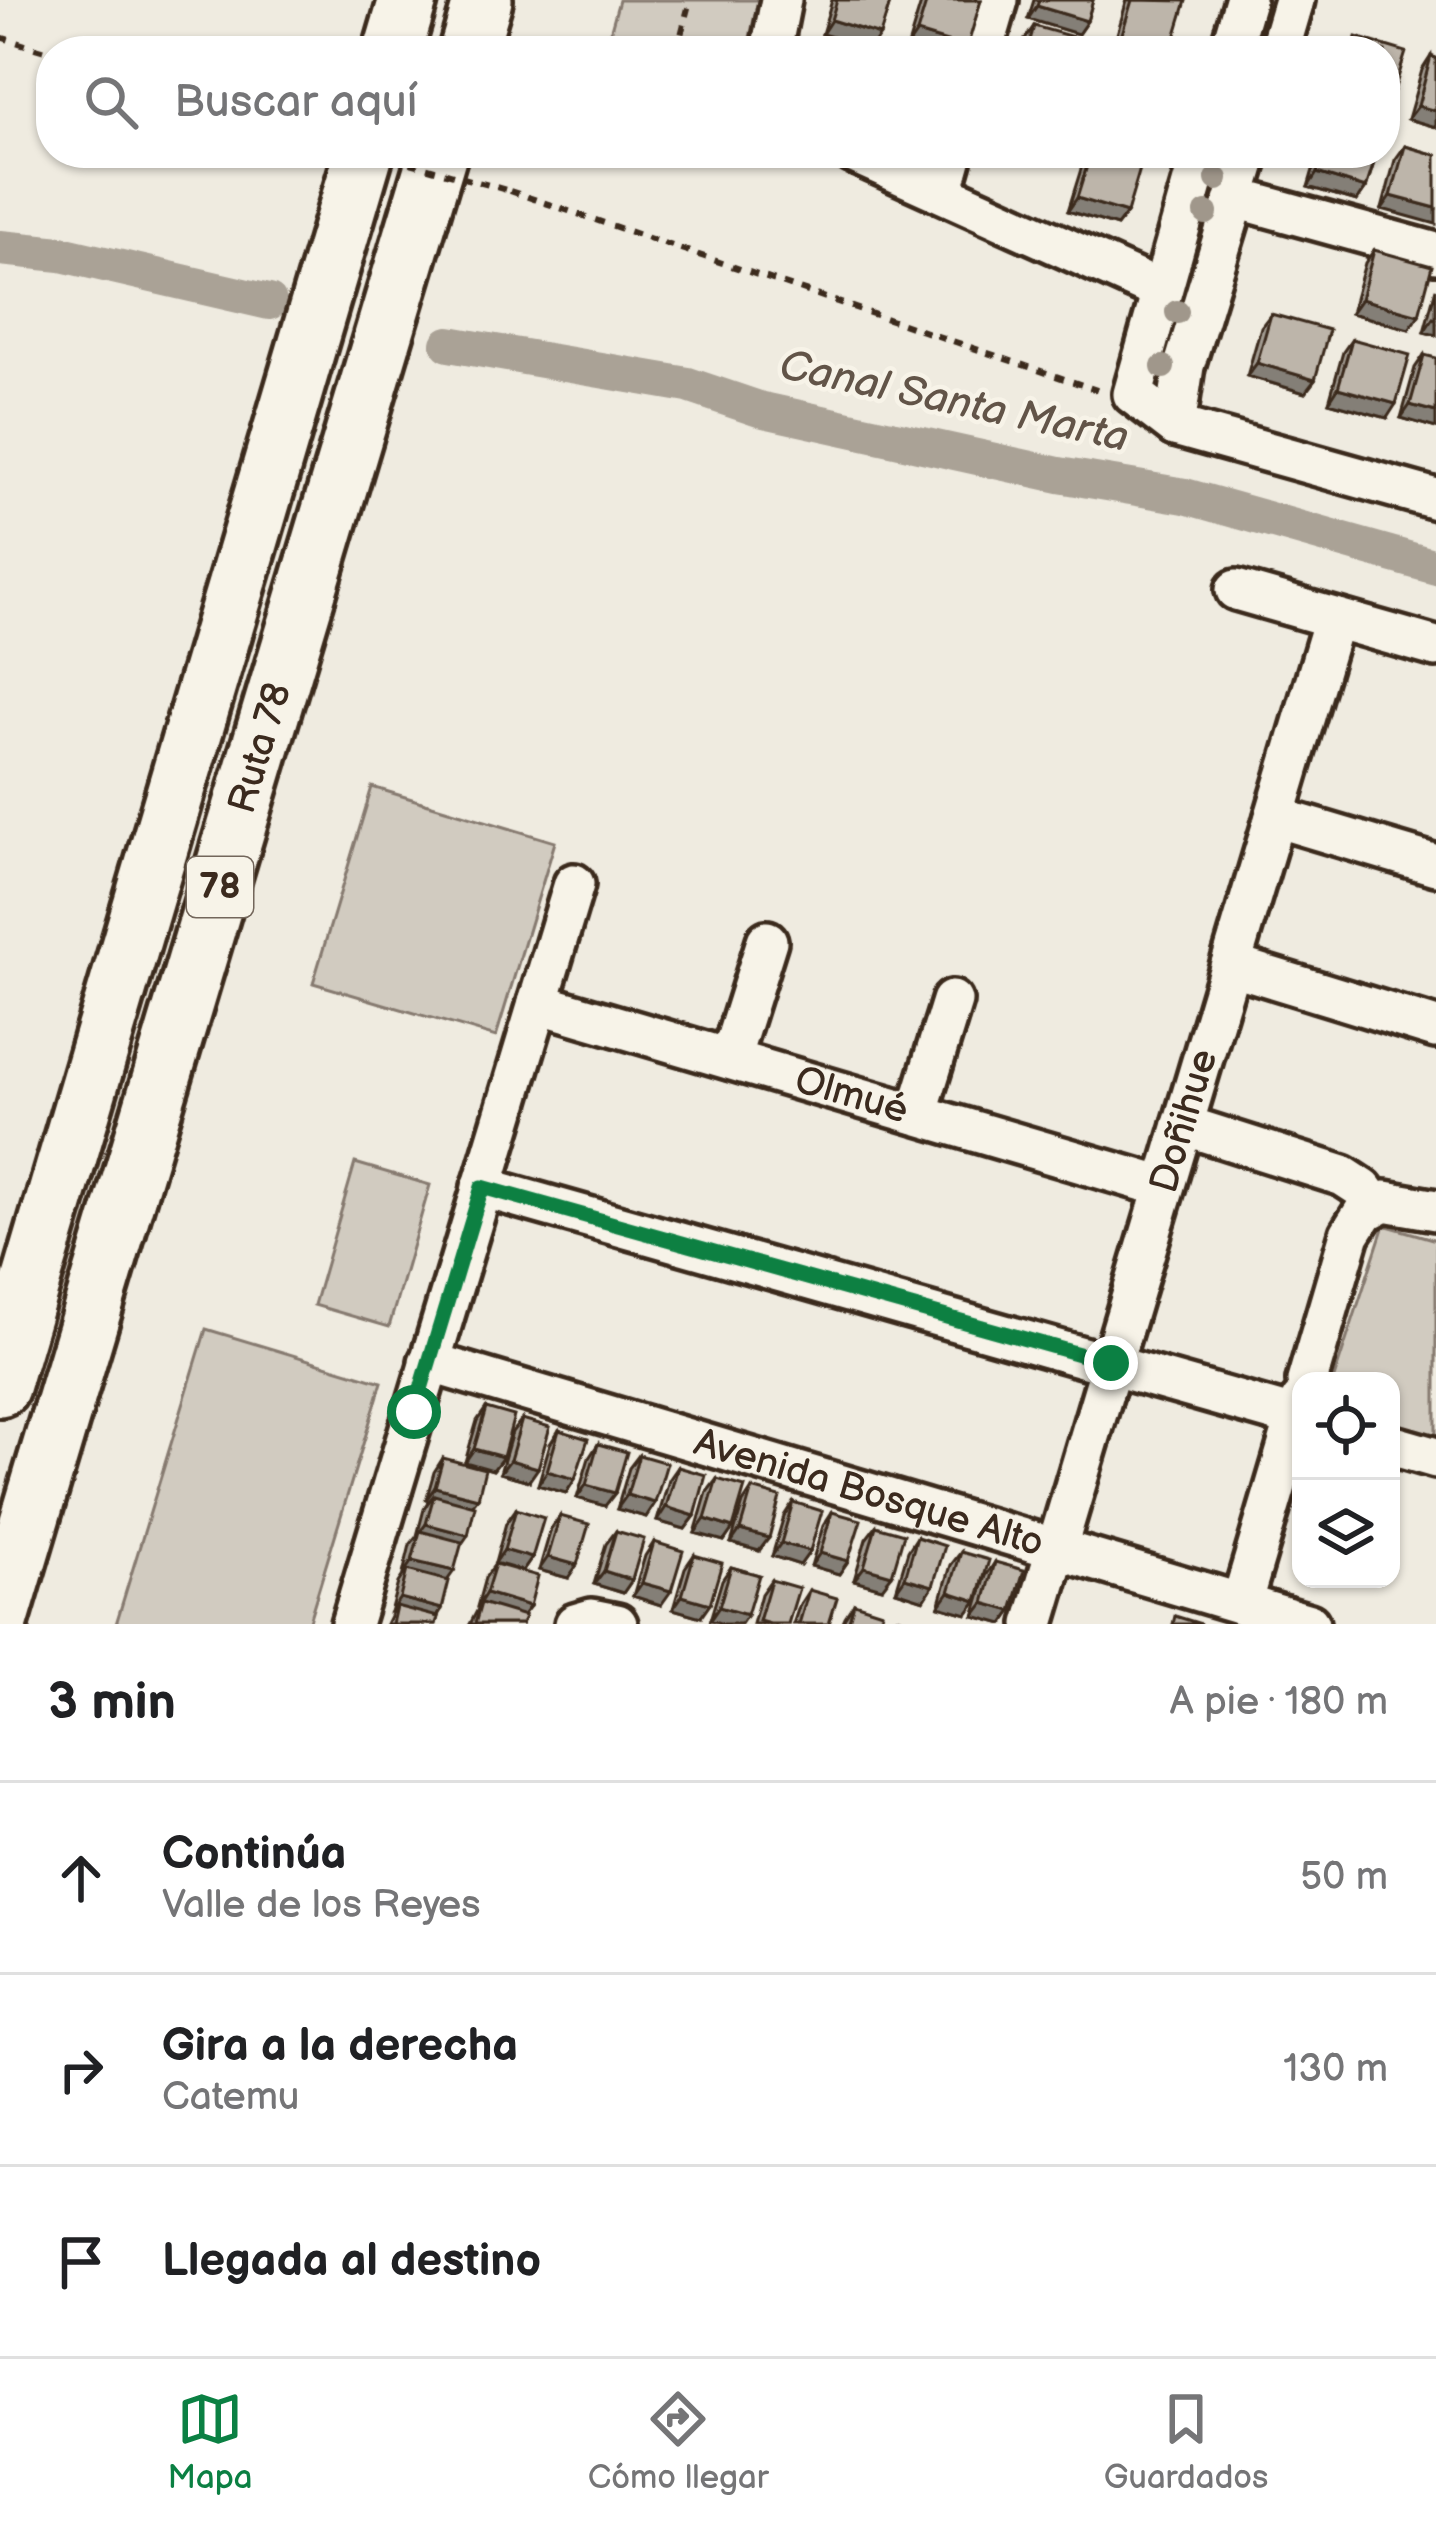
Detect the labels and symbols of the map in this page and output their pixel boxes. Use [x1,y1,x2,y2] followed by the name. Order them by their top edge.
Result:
[775,340,1133,464] water label: Canal Santa Marta
[219,677,302,819] street label: Ruta 78
[187,857,253,917] road number: 78
[1141,1044,1228,1198] street label: Doñihue
[790,1056,914,1134] street label: Olmué
[1084,1336,1138,1390] route end
[387,1385,441,1439] route start
[689,1419,1049,1567] street label: Avenida Bosque Alto

